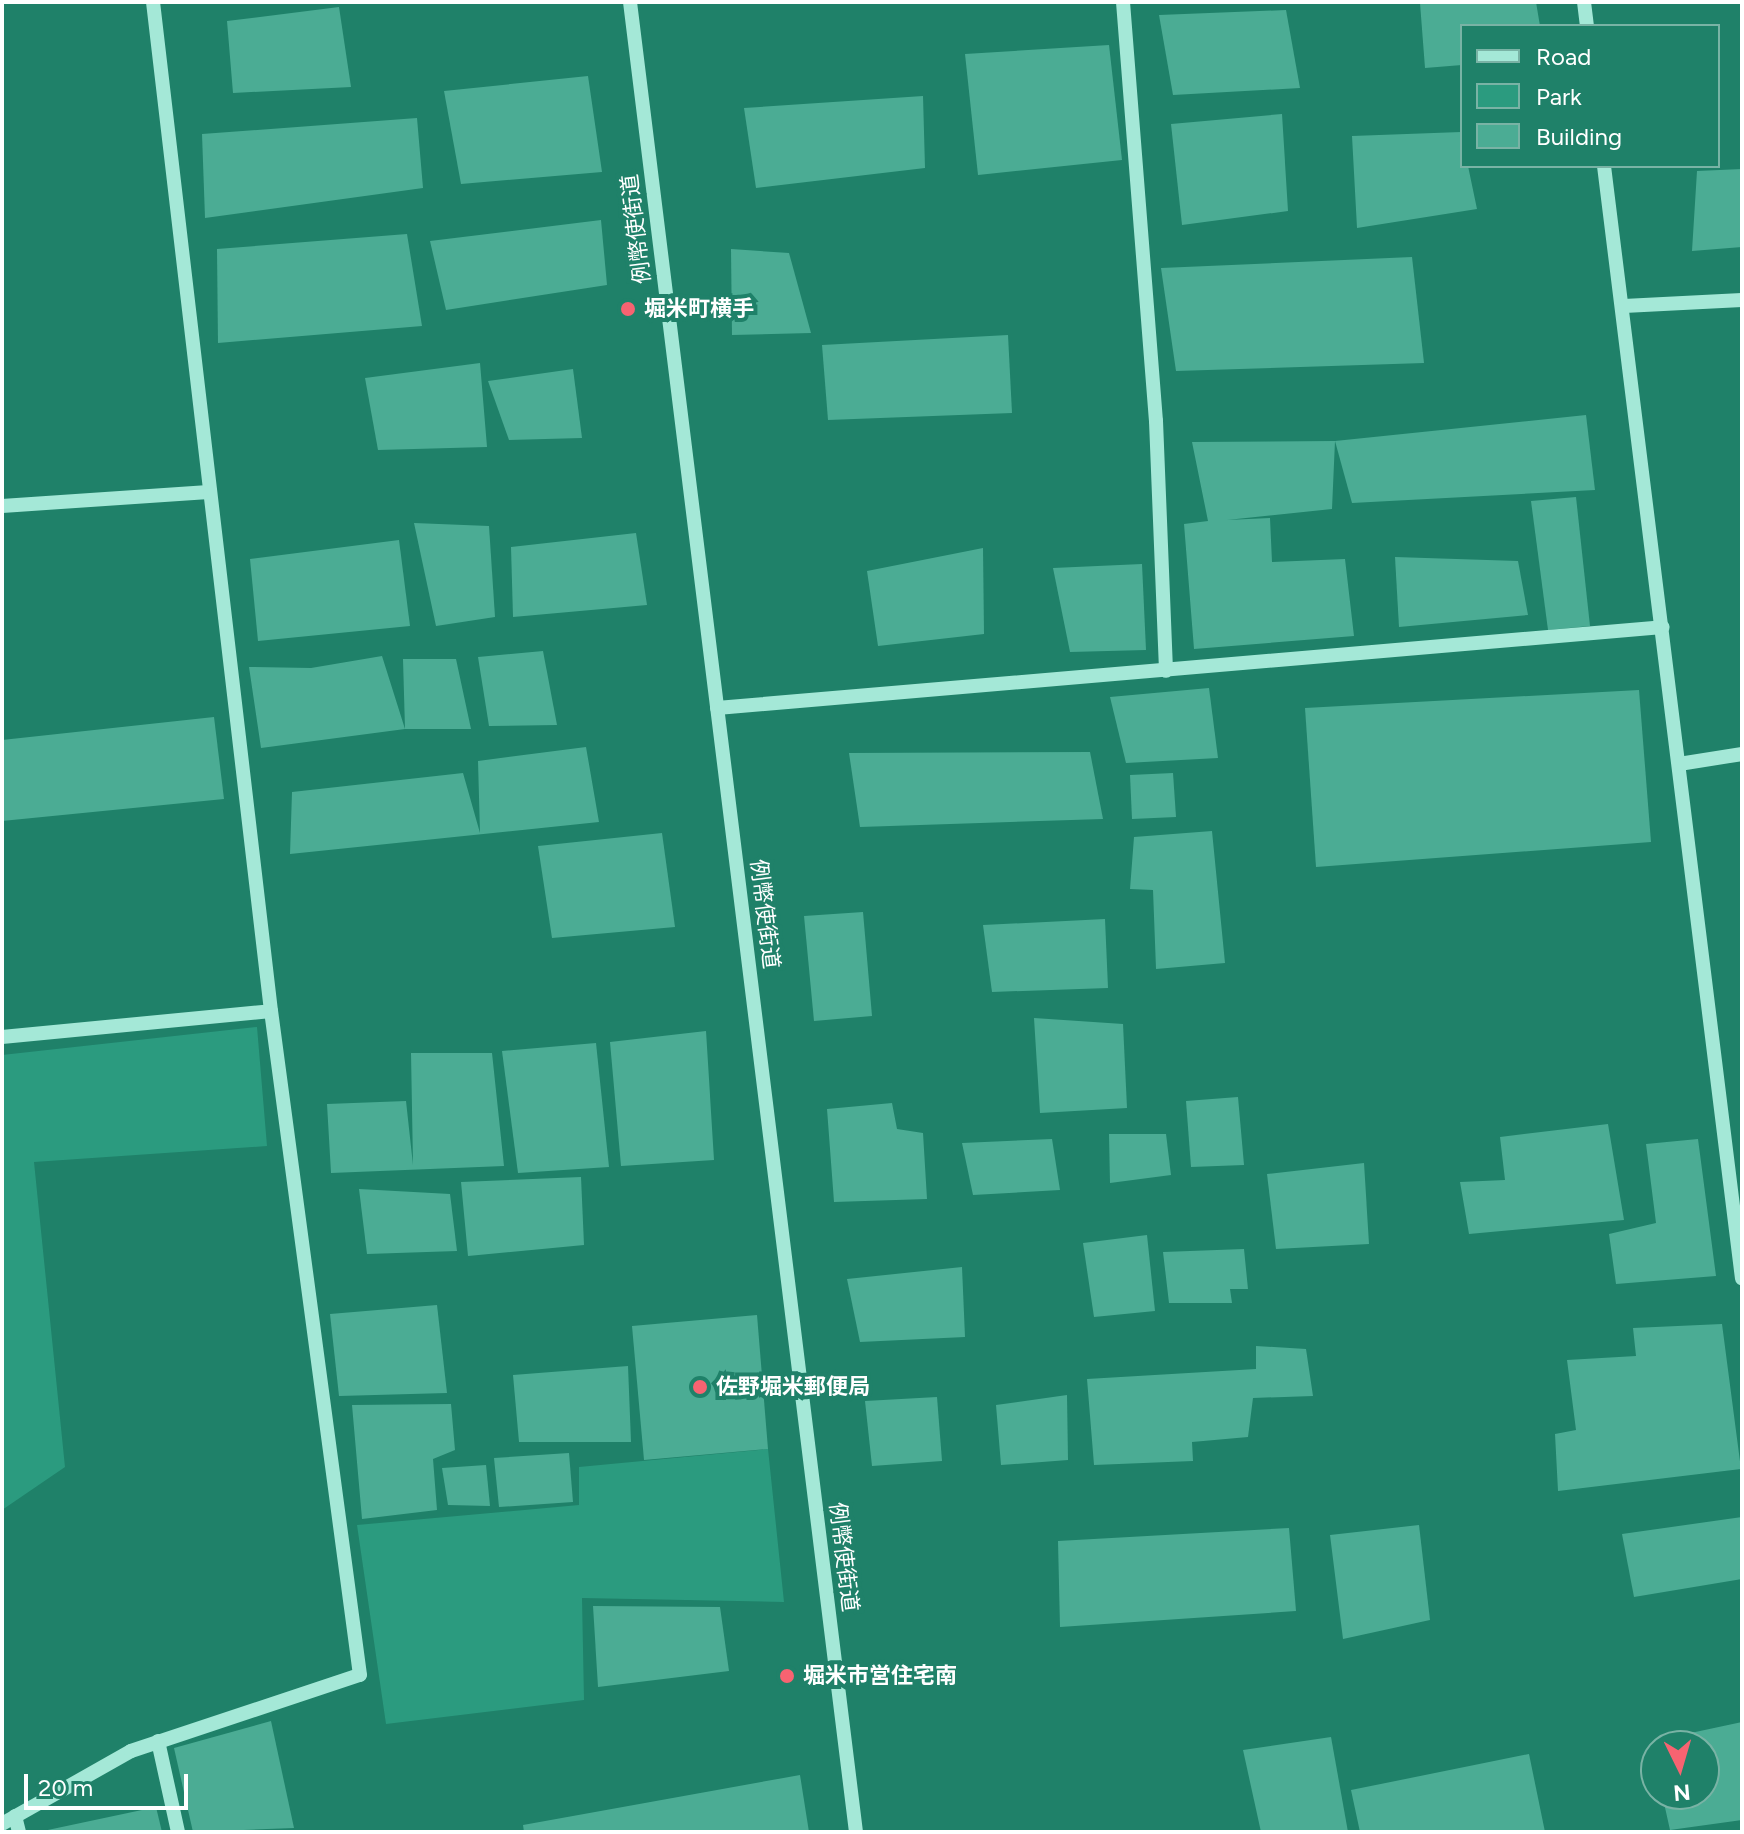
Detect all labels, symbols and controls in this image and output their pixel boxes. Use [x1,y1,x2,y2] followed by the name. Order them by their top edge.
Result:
[1460,24,1720,168] legend
[1536,42,1591,71] text: Road
[1536,82,1582,111] text: Park
[1536,122,1622,151] text: Building
[616,173,656,285] street label: 例幣使街道
[644,296,754,322] place label: 堀米町横手
[619,300,637,318] marker: 堀米町横手
[745,858,785,970] street label: 例幣使街道
[716,1374,870,1400] place label: 佐野堀米郵便局
[691,1378,709,1396] marker: 佐野堀米郵便局
[824,1501,864,1613] street label: 例幣使街道
[803,1663,957,1689] place label: 堀米市営住宅南
[778,1667,796,1685] marker: 堀米市営住宅南
[1640,1730,1720,1810] north arrow
[28,1758,192,1808] scale bar
[38,1773,93,1802] text: 20 m
[1672,1778,1692,1807] text: N

